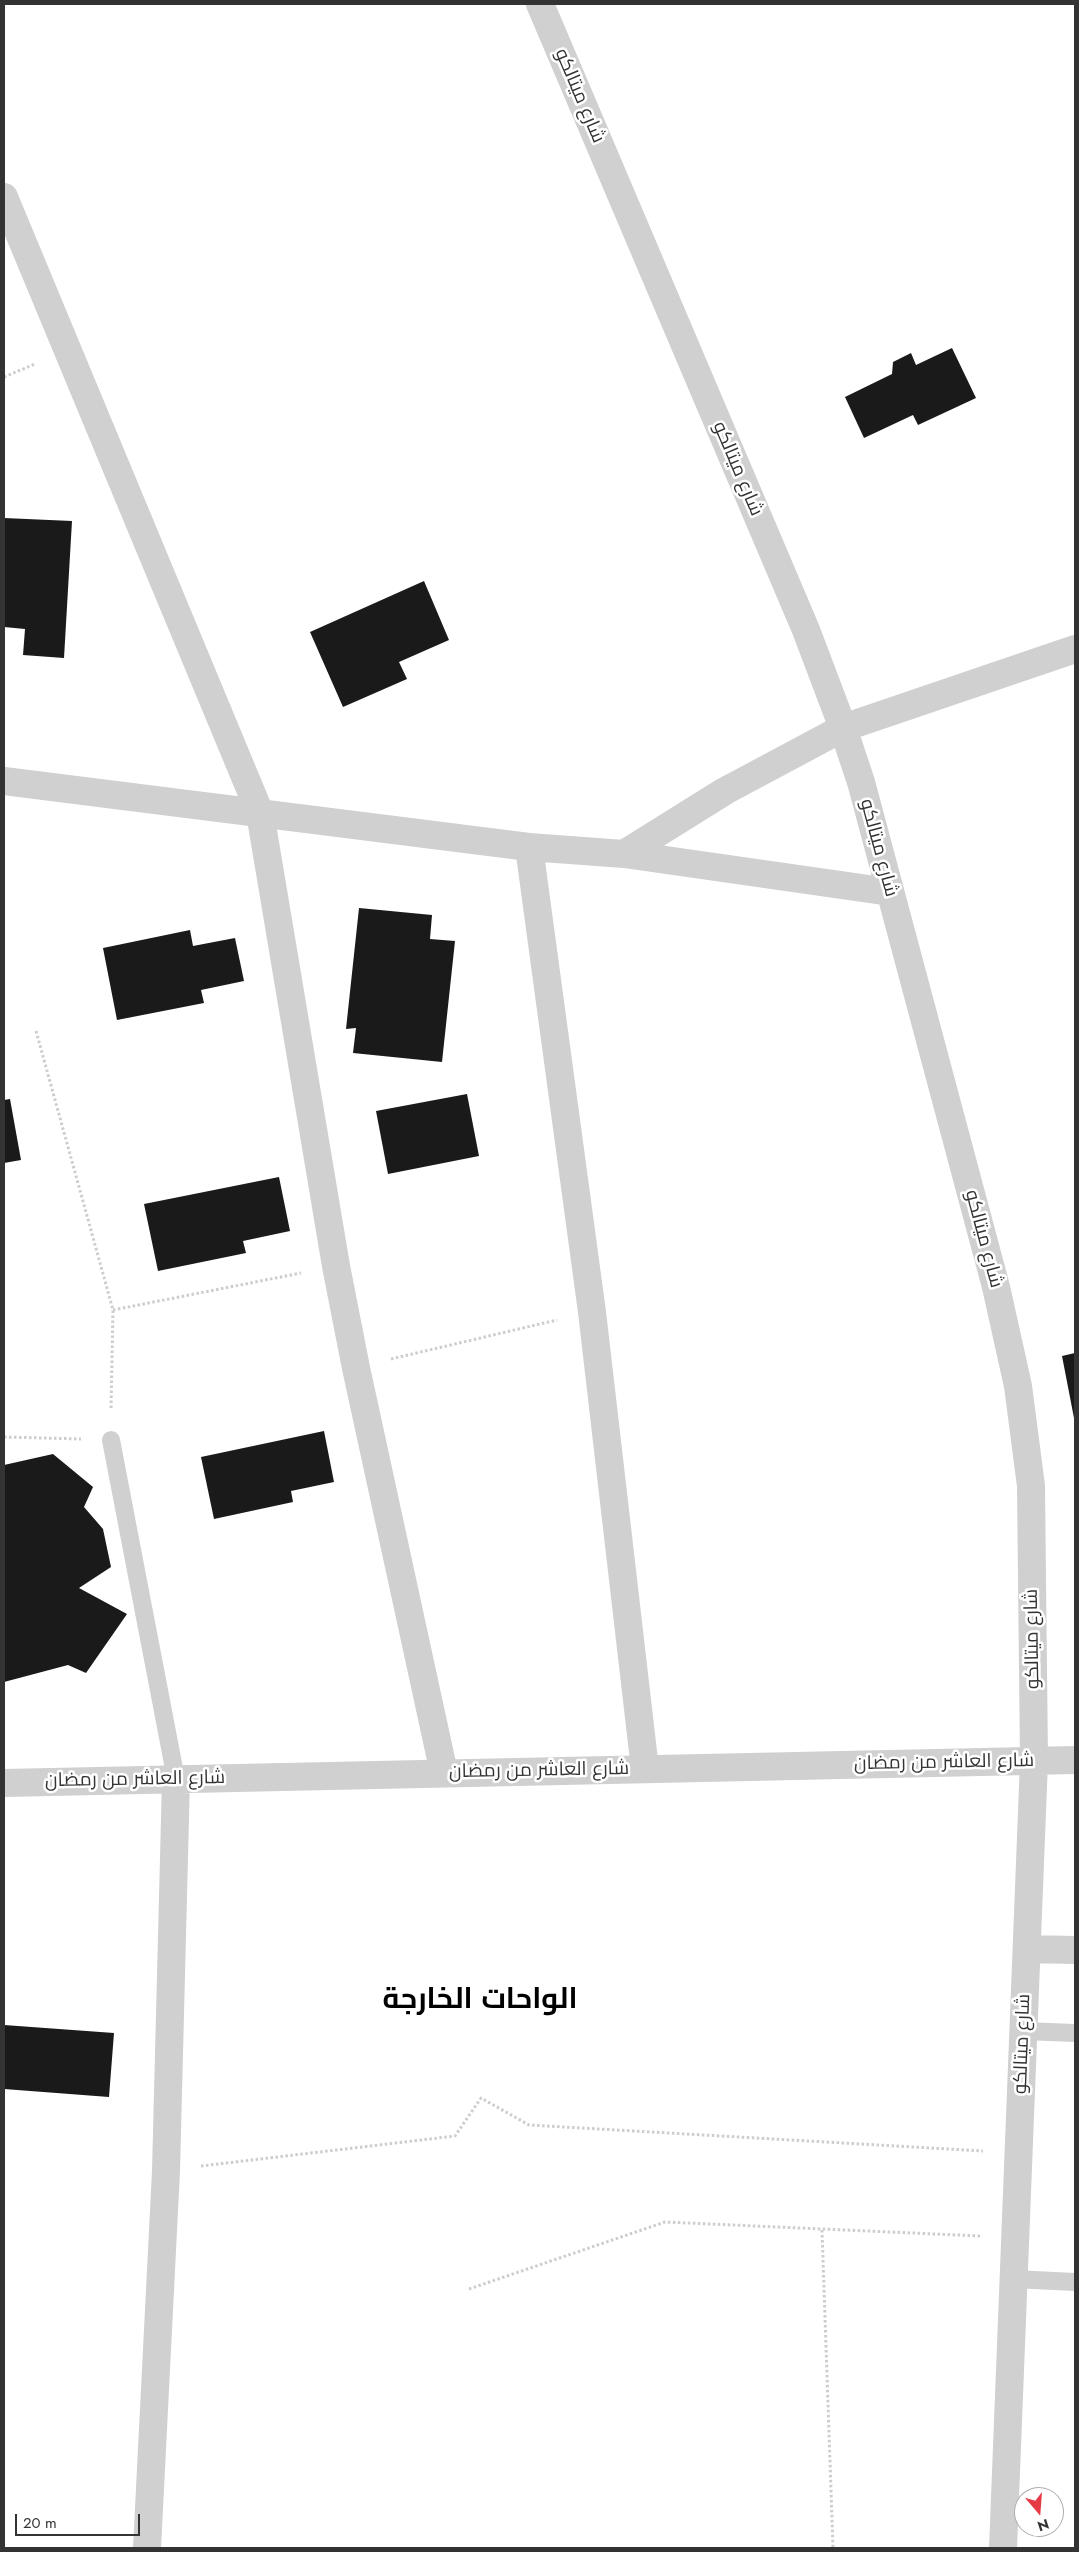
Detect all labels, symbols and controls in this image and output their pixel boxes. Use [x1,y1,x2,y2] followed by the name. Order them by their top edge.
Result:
[549,45,609,147] street label: شارع ميتالكو
[707,418,767,520] street label: شارع ميتالكو
[854,797,902,899] street label: شارع ميتالكو
[959,1188,1007,1290] street label: شارع ميتالكو
[1021,1589,1045,1689] street label: شارع ميتالكو
[854,1750,1034,1776] street label: شارع العاشر من رمضان
[449,1758,629,1784] street label: شارع العاشر من رمضان
[45,1767,225,1793] street label: شارع العاشر من رمضان
[382,1984,578,2018] district label: الواحات الخارجة
[1010,1994,1036,2094] street label: شارع ميتالكو
[1014,2487,1064,2537] north arrow
[18,2504,142,2536] scale bar
[23,2512,57,2534] text: 20 m
[1035,2514,1052,2537] text: N

